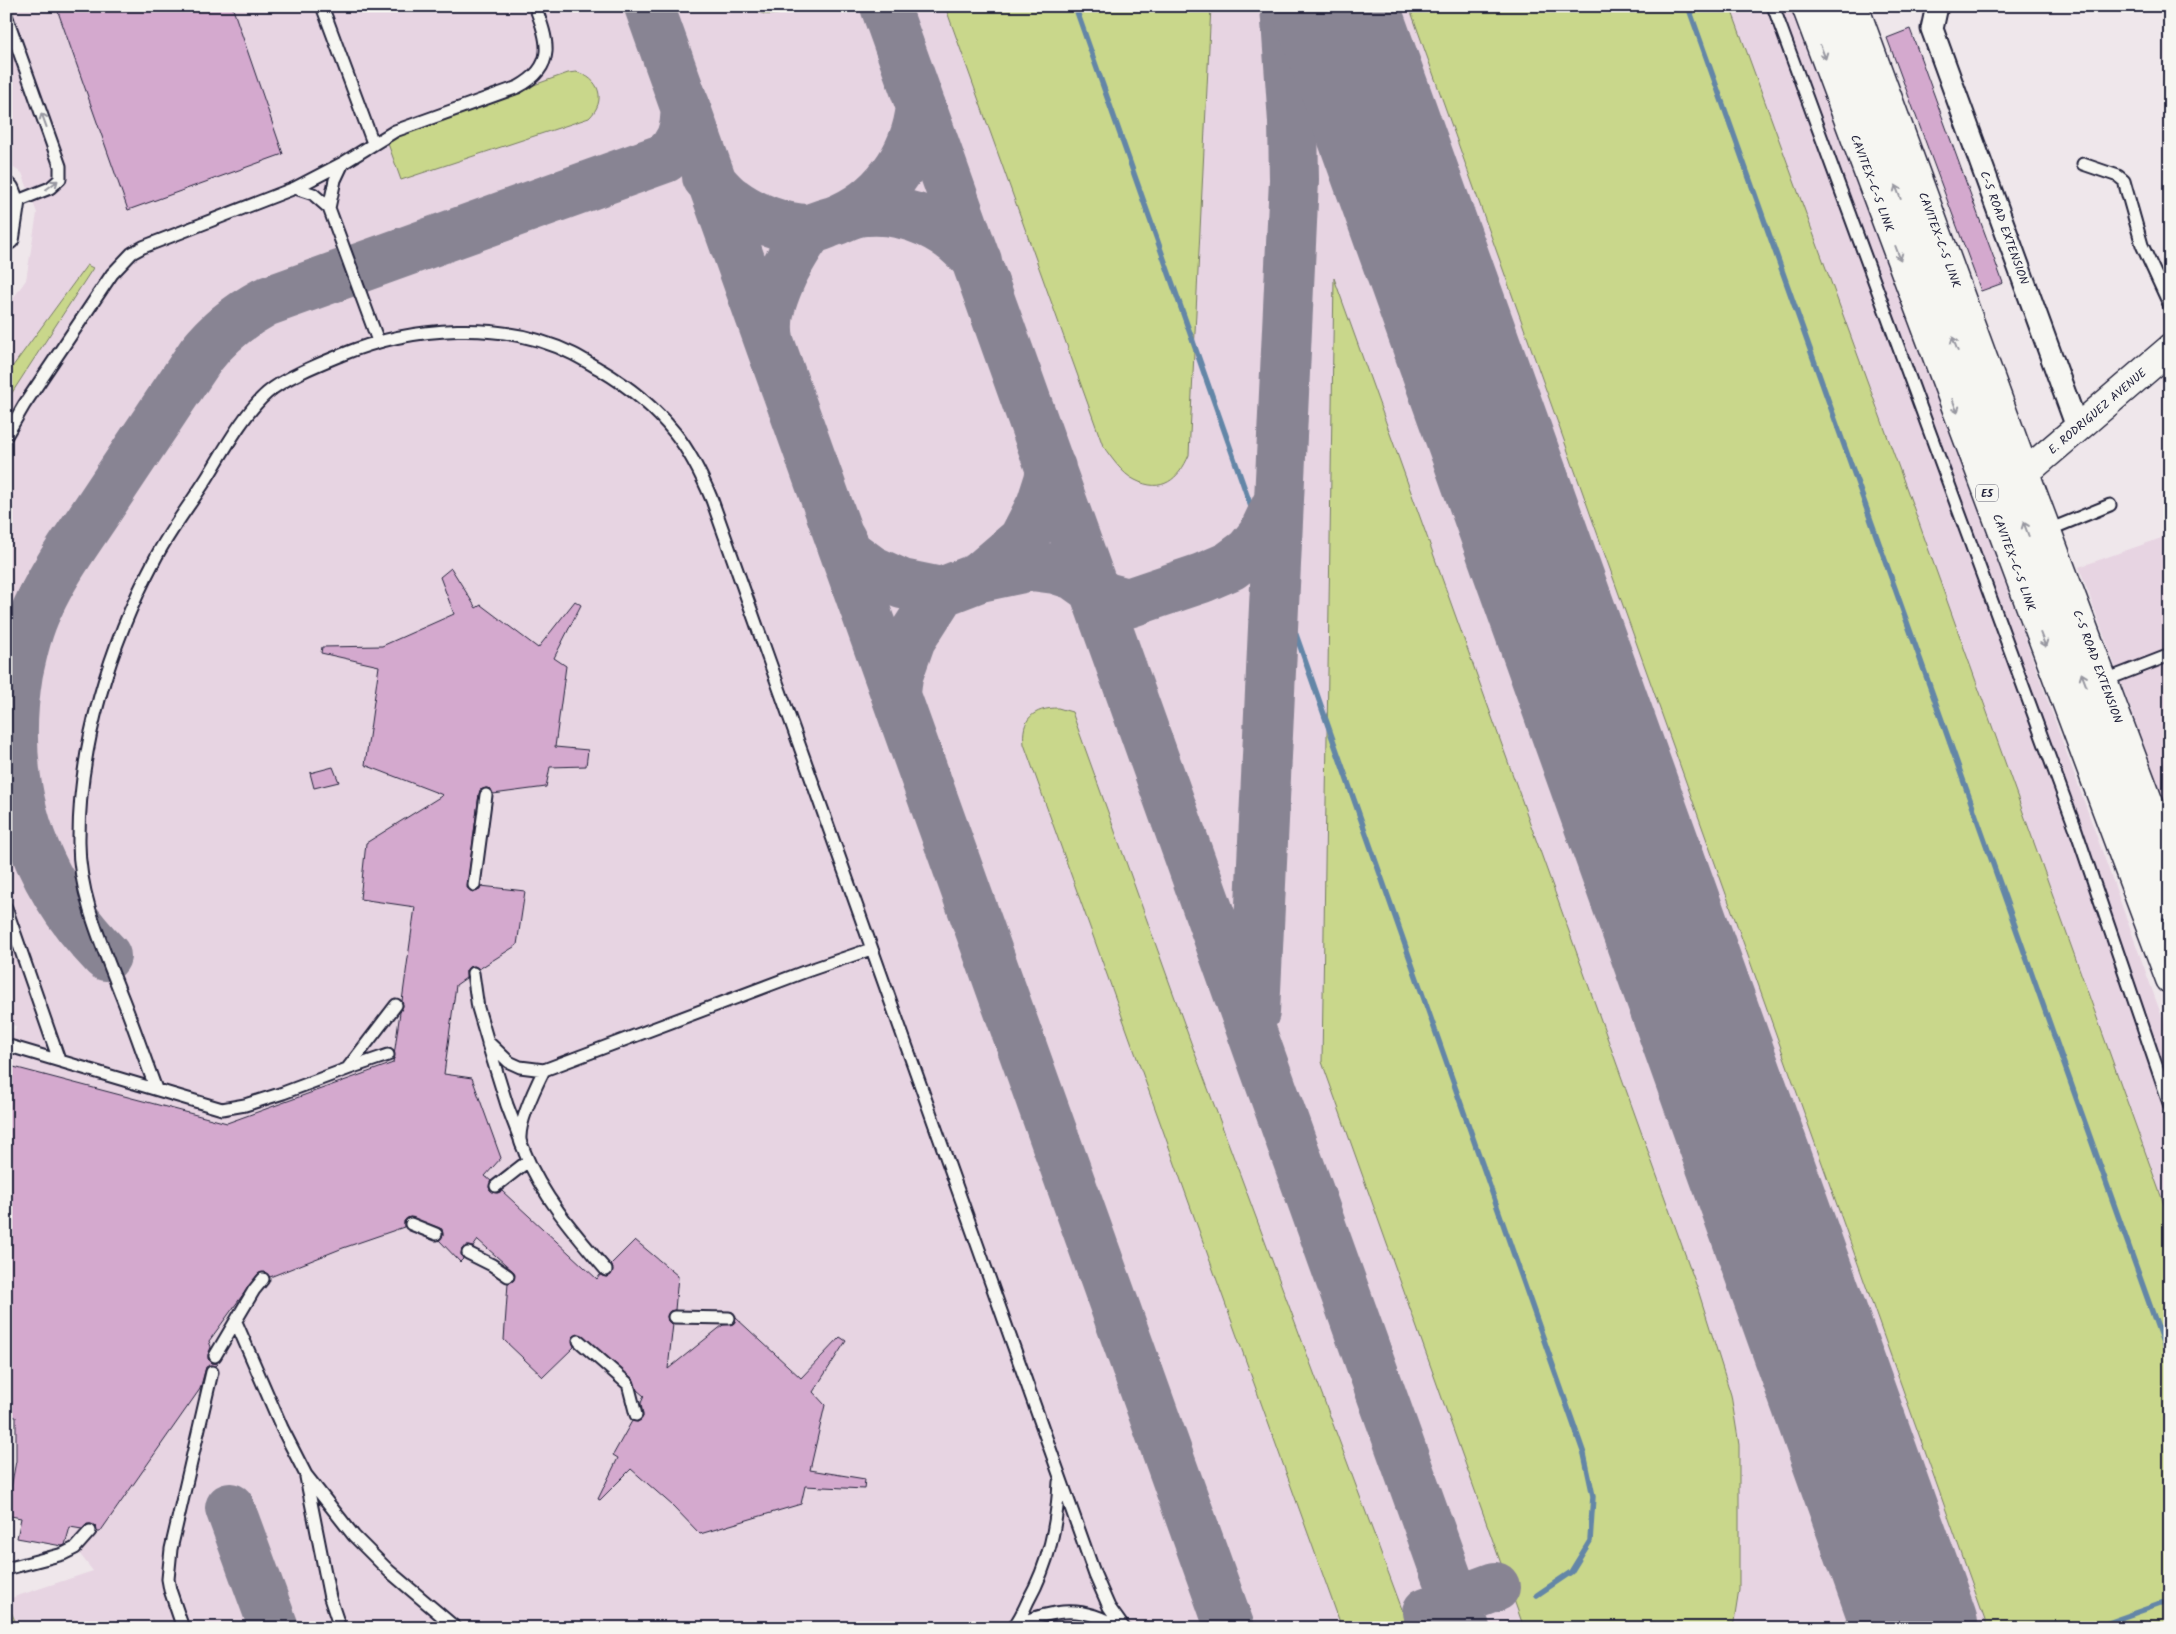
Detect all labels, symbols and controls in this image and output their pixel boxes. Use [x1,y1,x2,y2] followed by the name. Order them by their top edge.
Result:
[1818,44,1828,59] one-way arrow
[39,113,48,128] one-way arrow
[1845,132,1899,235] street label: CAVITEX–C-5 LINK
[1974,168,2033,287] street label: C-5 ROAD EXTENSION
[45,180,58,191] one-way arrow
[1893,185,1902,200] one-way arrow
[1913,189,1966,291] street label: CAVITEX-C-5 LINK
[1894,245,1903,261] one-way arrow
[1950,337,1960,352] one-way arrow
[2044,363,2152,459] street label: E. RODRIGUEZ AVENUE
[1951,397,1960,413] one-way arrow
[1976,484,1998,502] road number: E5
[1987,511,2041,615] street label: CAVITEX–C-5 LINK
[2020,521,2029,536] one-way arrow
[2067,607,2127,726] street label: C-5 ROAD EXTENSION
[2039,631,2048,647] one-way arrow
[2079,673,2088,689] one-way arrow

